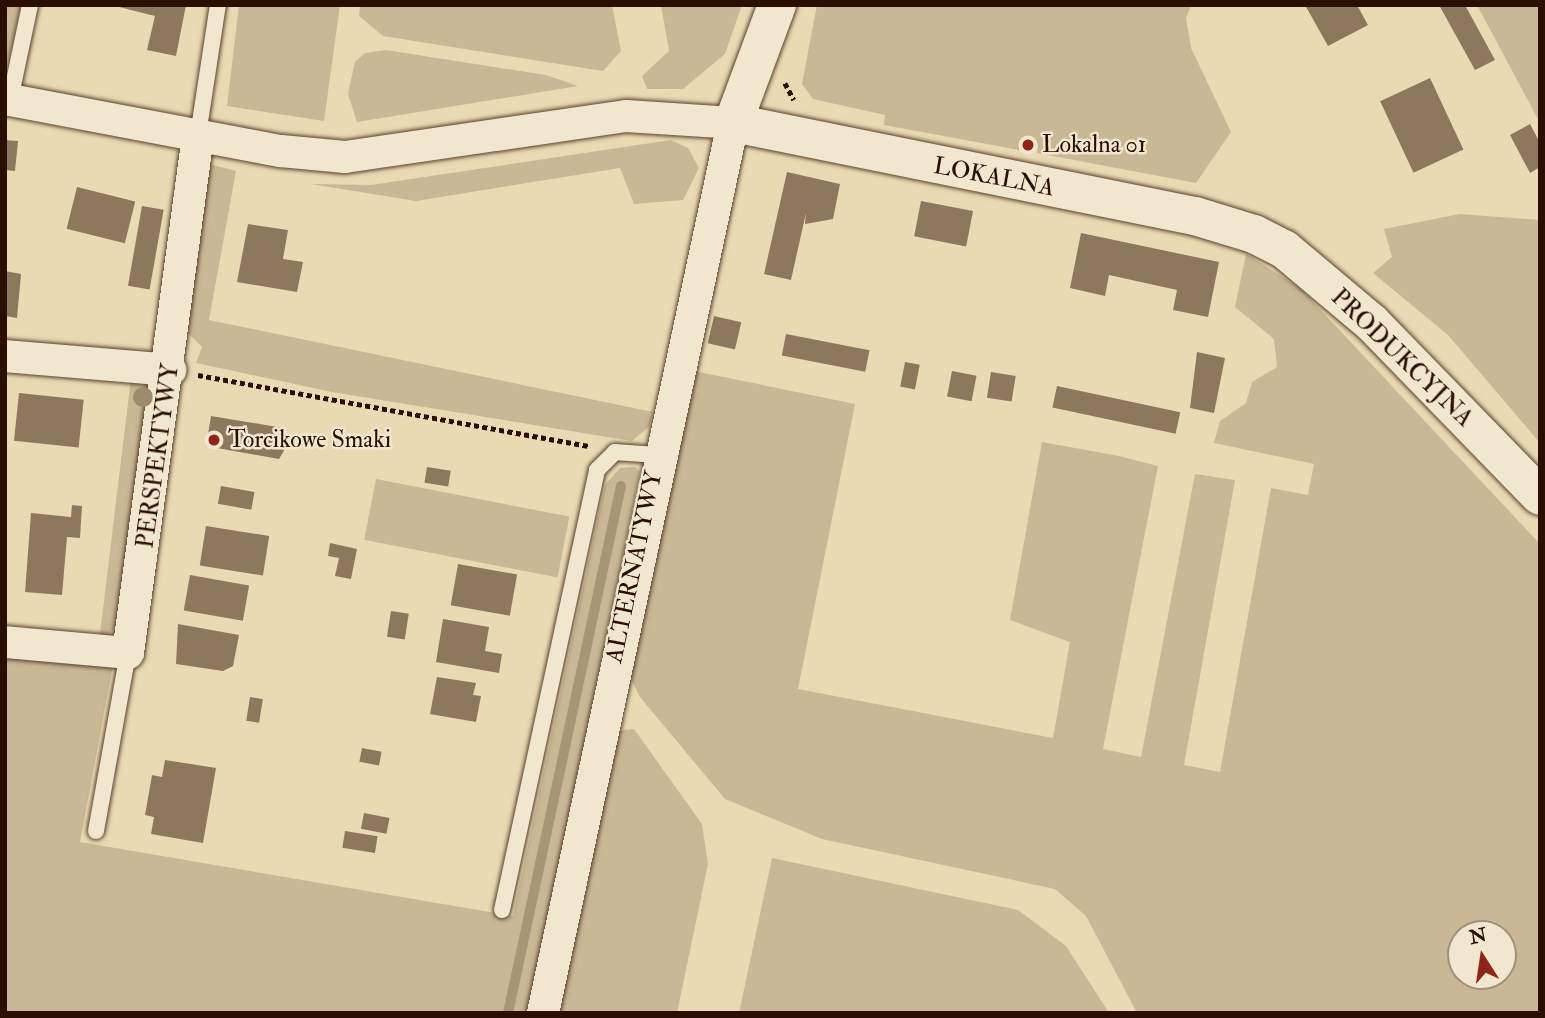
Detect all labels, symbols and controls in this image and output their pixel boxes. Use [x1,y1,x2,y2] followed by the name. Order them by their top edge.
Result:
[1042,131,1146,159] place label: Lokalna 01
[1020,137,1036,153] marker: Lokalna 01
[931,151,1057,203] street label: LOKALNA
[1325,283,1479,433] street label: PRODUKCYJNA
[131,362,185,550] street label: PERSPEKTYWY
[228,426,391,454] place label: Torcikowe Smaki
[206,432,222,448] marker: Torcikowe Smaki
[600,468,668,666] street label: ALTERNATYWY
[1447,920,1517,990] north arrow
[1467,923,1489,950] text: N

